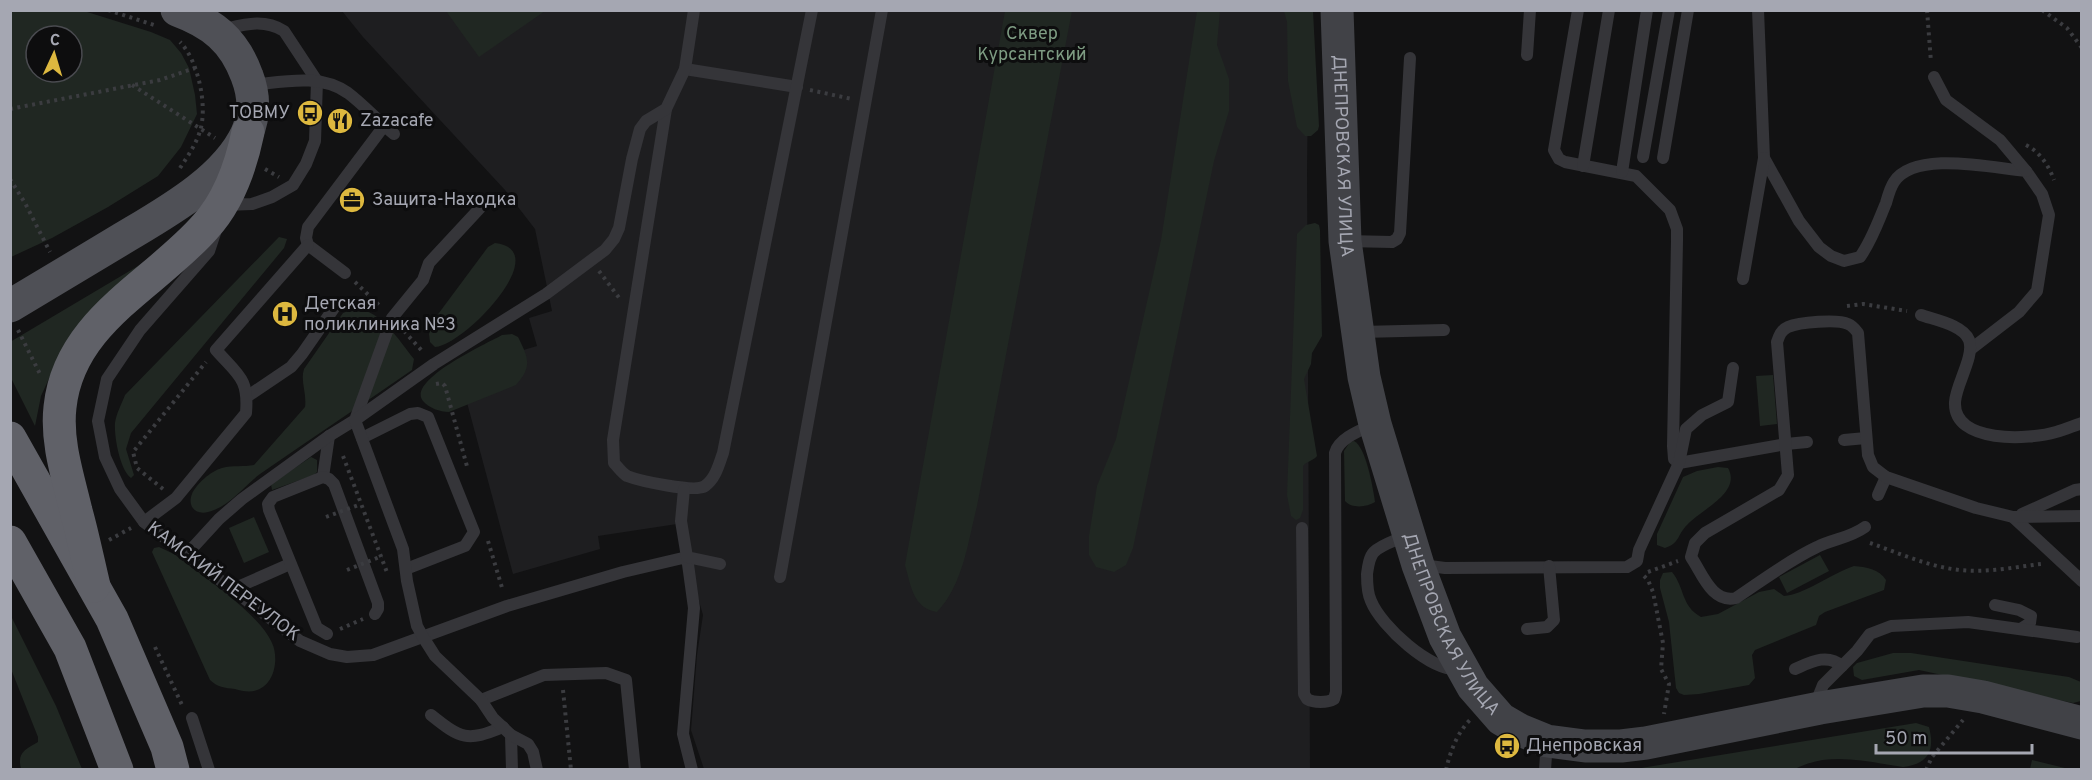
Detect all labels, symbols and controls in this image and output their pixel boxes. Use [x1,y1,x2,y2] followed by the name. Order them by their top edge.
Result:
[977,23,1087,67] park label: Сквер Курсантский
[24,24,84,84] north arrow
[49,31,61,51] text: С
[1327,54,1359,259] street label: ДНЕПРОВСКАЯ УЛИЦА
[295,98,325,128] bus stop icon: ТОВМУ
[229,102,290,125] place label: ТОВМУ
[325,106,355,136] restaurant icon: Zazacafe
[360,110,434,133] place label: Zazacafe
[337,185,367,215] office icon: Защита-Находка
[372,189,516,212] place label: Защита-Находка
[304,293,456,337] place label: Детская поликлиника №3
[270,299,300,329] hospital icon: Детская поликлиника №3
[142,515,305,647] street label: КАМСКИЙ ПЕРЕУЛОК
[1397,530,1505,721] street label: ДНЕПРОВСКАЯ УЛИЦА
[1876,717,2032,755] scale bar
[1885,728,1927,751] text: 50 m
[1492,731,1522,761] bus stop icon: Днепровская
[1526,735,1642,758] place label: Днепровская

